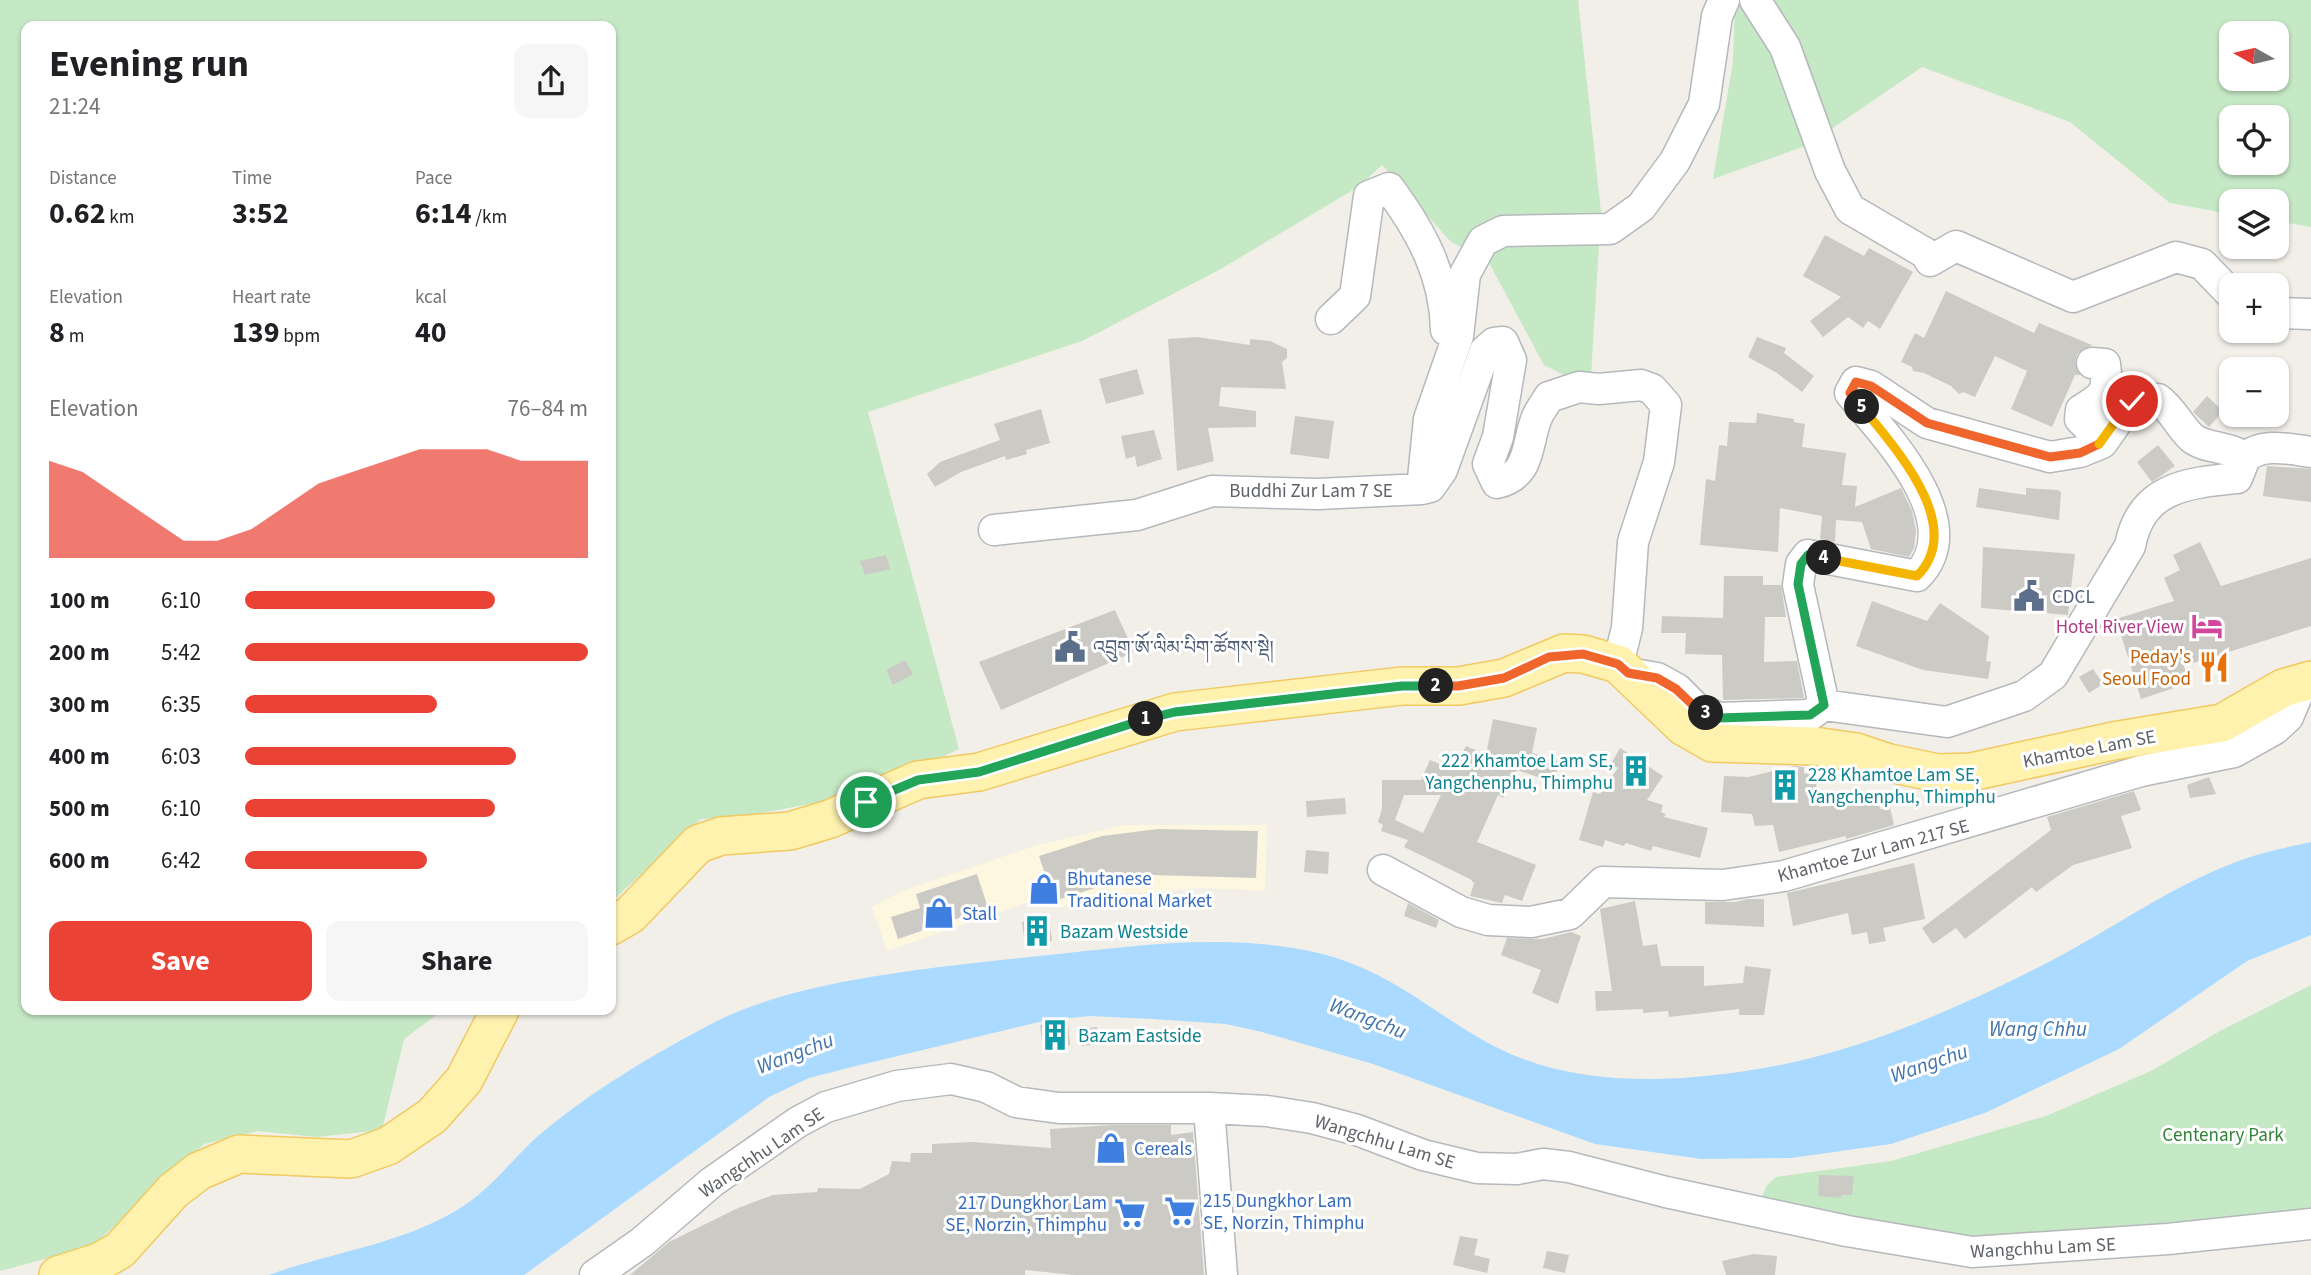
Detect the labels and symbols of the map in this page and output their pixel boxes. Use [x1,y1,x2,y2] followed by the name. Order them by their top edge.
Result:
[2219,21,2289,91] north arrow
[2102,371,2162,431] pin
[1844,390,1880,424] pin: 5
[1229,478,1393,505] street label: Buddhi Zur Lam 7 SE
[1806,540,1842,576] pin: 4
[2012,579,2046,613] public building icon: CDCL
[2052,584,2095,611] place label: CDCL
[2190,609,2224,643] hotel icon: Hotel River View
[2056,614,2184,641] place label: Hotel River View
[1053,630,1087,664] public building icon: འབྲུག་ཨོ་ལིམ་པིག་ཚོགས་སྡེ།
[1093,630,1274,663] place label: འབྲུག་ཨོ་ལིམ་པིག་ཚོགས་སྡེ།
[2102,644,2191,693] place label: Peday's Seoul Food
[2197,650,2231,684] restaurant icon: Peday's Seoul Food
[1418,668,1454,704] pin: 2
[1688,696,1724,730] pin: 3
[1128,702,1164,736] pin: 1
[2021,723,2158,776] street label: Khamtoe Lam SE
[1424,748,1613,797] place label: 222 Khamtoe Lam SE, Yangchenphu, Thimphu
[1619,754,1653,788] building icon: 222 Khamtoe Lam SE, Yangchenphu, Thimphu
[1807,762,1996,811] place label: 228 Khamtoe Lam SE, Yangchenphu, Thimphu
[1768,768,1802,802] building icon: 228 Khamtoe Lam SE, Yangchenphu, Thimphu
[836,772,896,832] pin
[1774,813,1972,890] street label: Khamtoe Zur Lam 217 SE
[1067,866,1213,915] place label: Bhutanese Traditional Market
[1027,872,1061,906] shop icon: Bhutanese Traditional Market
[922,896,956,930] shop icon: Stall
[962,901,997,928] place label: Stall
[1020,914,1054,948] building icon: Bazam Westside
[1060,919,1188,946] place label: Bazam Westside
[1325,990,1411,1046] water label: Wangchu
[1989,1014,2087,1044] water label: Wang Chhu
[1038,1018,1072,1052] building icon: Bazam Eastside
[1078,1023,1202,1050] place label: Bazam Eastside
[752,1025,838,1081] water label: Wangchu
[1886,1036,1972,1090] water label: Wangchu
[694,1101,830,1205] street label: Wangchhu Lam SE
[1311,1108,1458,1177] street label: Wangchhu Lam SE
[2162,1122,2284,1149] park label: Centenary Park
[1094,1131,1128,1165] shop icon: Cereals
[1134,1136,1192,1163] place label: Cereals
[1203,1188,1365,1237] place label: 215 Dungkhor Lam SE, Norzin, Thimphu
[945,1190,1107,1239] place label: 217 Dungkhor Lam SE, Norzin, Thimphu
[1163,1194,1197,1228] supermarket icon: 215 Dungkhor Lam SE, Norzin, Thimphu
[1113,1196,1147,1230] supermarket icon: 217 Dungkhor Lam SE, Norzin, Thimphu
[1970,1231,2117,1266] street label: Wangchhu Lam SE

